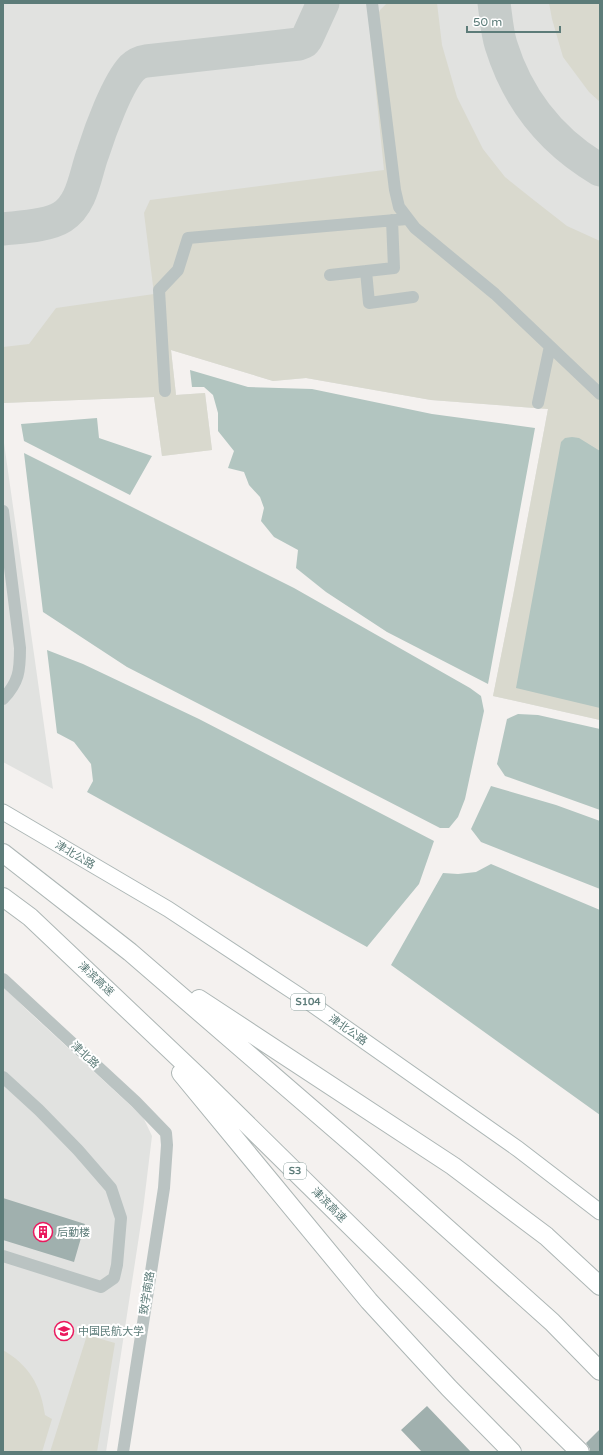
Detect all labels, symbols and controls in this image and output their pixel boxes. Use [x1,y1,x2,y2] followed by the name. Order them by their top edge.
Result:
[467,8,560,34] scale bar
[473,15,502,29] text: 50 m
[53,838,97,872] street label: 津北公路
[75,959,117,999] street label: 津滨高速
[291,994,325,1010] road number: S104
[326,1012,370,1048] street label: 津北公路
[68,1039,102,1071] street label: 津北路
[284,1163,306,1179] road number: S3
[309,1185,349,1225] street label: 津滨高速
[32,1221,54,1243] building icon: 后勤楼
[57,1226,90,1239] place label: 后勤楼
[137,1270,157,1316] street label: 致学南路
[53,1320,75,1342] school or university icon: 中国民航大学
[78,1325,144,1338] place label: 中国民航大学

